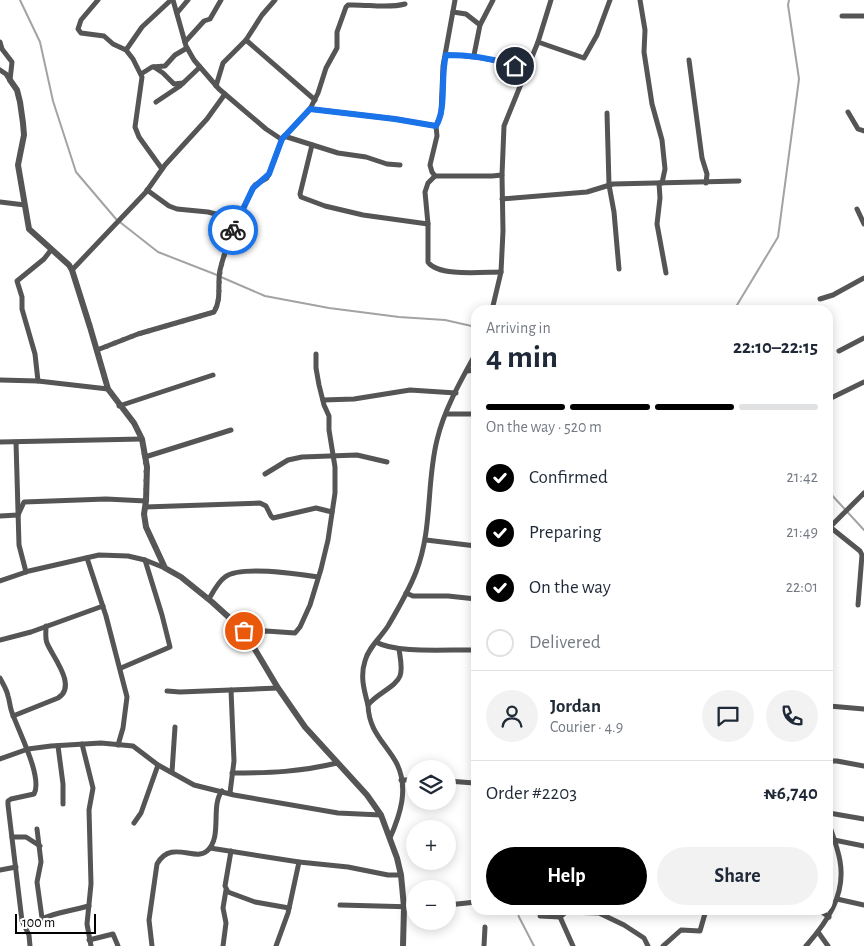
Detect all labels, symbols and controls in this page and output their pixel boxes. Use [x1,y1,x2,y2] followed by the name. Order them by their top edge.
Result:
[494,45,536,87] pin
[501,52,529,80] icon: home
[208,205,258,255] courier
[219,216,247,244] icon: bike
[486,320,551,336] text: Arriving in
[733,338,818,357] text: 22:10–22:15
[486,341,558,373] text: 4 min
[486,419,602,435] text: On the way · 520 m
[486,464,514,492] icon: check
[529,468,608,487] text: Confirmed
[787,469,818,485] text: 21:42
[486,519,514,547] icon: check
[529,523,602,542] text: Preparing
[786,524,818,540] text: 21:49
[486,574,514,602] icon: check
[529,578,611,597] text: On the way
[786,579,818,595] text: 22:01
[223,610,265,652] pin
[230,617,258,645] icon: bag
[529,633,601,652] text: Delivered
[486,690,538,742] button: person
[702,690,754,742] button: chat
[766,690,818,742] button: phone
[550,697,601,716] text: Jordan
[550,719,623,735] text: Courier · 4.9
[406,760,456,930] map controls
[406,760,456,810] button: layers
[486,784,577,803] text: Order #2203
[763,784,818,803] text: ₦6,740
[406,820,456,870] button: +
[486,847,647,905] button: Help
[657,847,818,905] button: Share
[406,880,456,930] button: −
[15,911,96,934] scale bar
[22,916,55,930] text: 100 m

